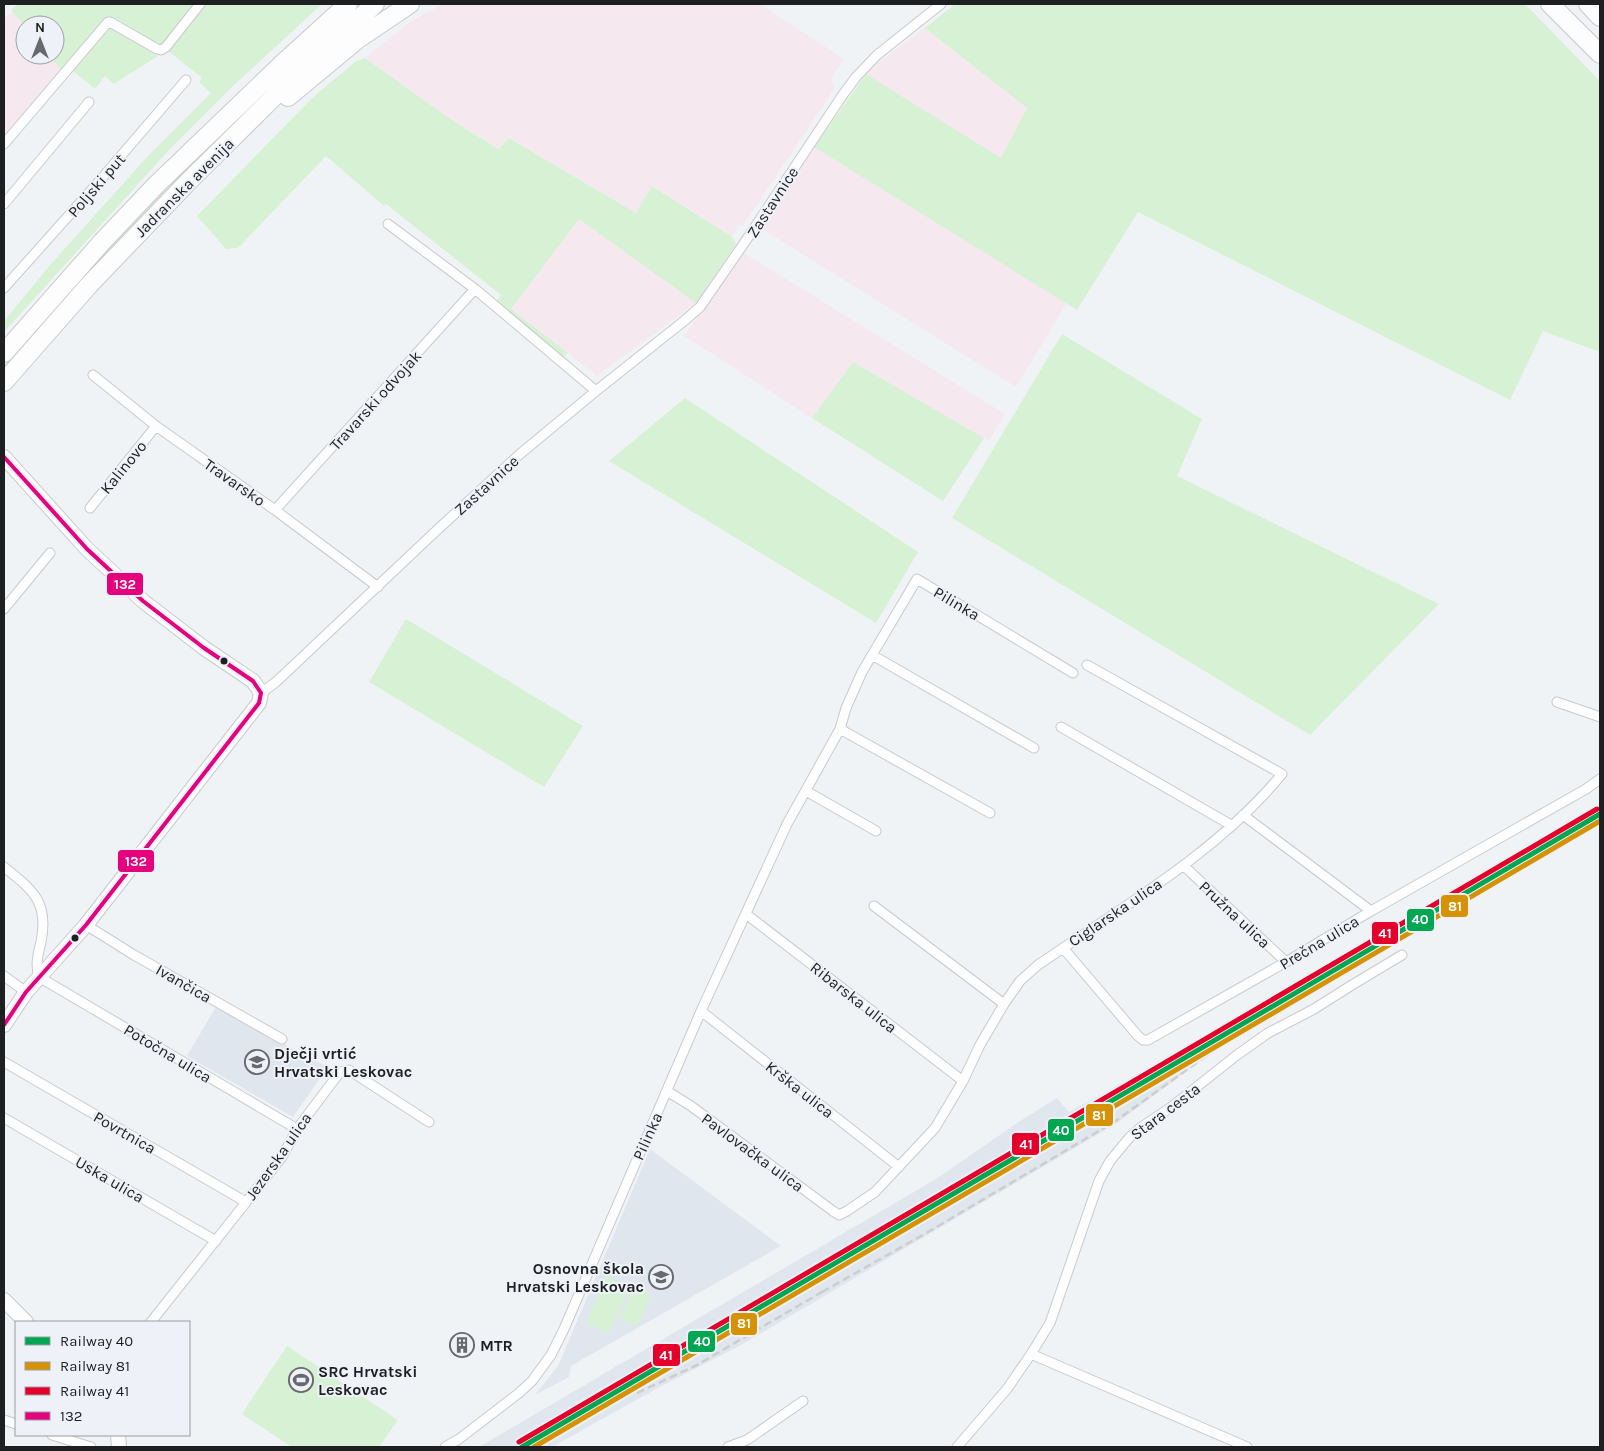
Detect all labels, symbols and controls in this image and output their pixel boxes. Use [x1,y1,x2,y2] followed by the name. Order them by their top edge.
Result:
[15,15,65,65] north arrow
[35,19,45,36] text: N
[131,134,238,241] street label: Jadranska avenija
[64,150,129,221] street label: Poljski put
[743,163,802,241] street label: Zastavnice
[326,346,425,454] street label: Travarski odvojak
[96,437,151,498] street label: Kalinovo
[450,451,523,519] street label: Zastavnice
[200,454,269,510] street label: Travarsko
[106,572,144,596] line badge: 132
[114,576,136,593] text: 132
[930,582,983,625] street label: Pilinka
[219,656,229,666] unlabelled marker
[117,849,155,873] line badge: 132
[125,853,147,870] text: 132
[1065,874,1166,951] street label: Ciglarska ulica
[1195,877,1274,952] street label: Pružna ulica
[1440,894,1469,918] line badge: 81
[1448,898,1462,915] text: 81
[1406,908,1435,932] line badge: 40
[1276,911,1362,974] street label: Prečna ulica
[1411,911,1429,928] text: 40
[1371,921,1399,945] line badge: 41
[1378,925,1392,942] text: 41
[70,933,80,943] unlabelled marker
[807,958,901,1037] street label: Ribarska ulica
[153,960,215,1007] street label: Ivančica
[120,1020,215,1087] street label: Potočna ulica
[274,1044,412,1081] place label: Dječji vrtić Hrvatski Leskovac
[244,1049,270,1075] school or university icon: Dječji vrtić Hrvatski Leskovac
[762,1057,838,1122] street label: Krška ulica
[1127,1079,1204,1144] street label: Stara cesta
[1085,1103,1114,1127] line badge: 81
[90,1107,159,1158] street label: Povrtnica
[1092,1107,1106,1124] text: 81
[241,1109,316,1204] street label: Jezerska ulica
[629,1109,666,1163] street label: Pilinka
[698,1109,808,1196] street label: Pavlovačka ulica
[1047,1118,1075,1142] line badge: 40
[1052,1122,1070,1139] text: 40
[1011,1132,1040,1156] line badge: 41
[1019,1136,1033,1153] text: 41
[72,1152,148,1207] street label: Uska ulica
[506,1259,644,1296] place label: Osnovna škola Hrvatski Leskovac
[648,1264,674,1290] school or university icon: Osnovna škola Hrvatski Leskovac
[730,1312,758,1336] line badge: 81
[737,1315,751,1332] text: 81
[15,1321,190,1436] legend
[687,1330,716,1353] line badge: 40
[60,1332,133,1350] text: Railway 40
[449,1332,475,1358] building icon: MTR
[693,1333,711,1350] text: 40
[480,1336,513,1355] place label: MTR
[652,1343,681,1367] line badge: 41
[659,1347,673,1364] text: 41
[60,1357,130,1375] text: Railway 81
[318,1362,417,1399] place label: SRC Hrvatski Leskovac
[288,1367,314,1393] sports icon: SRC Hrvatski Leskovac
[60,1382,129,1400] text: Railway 41
[60,1407,83,1425] text: 132

